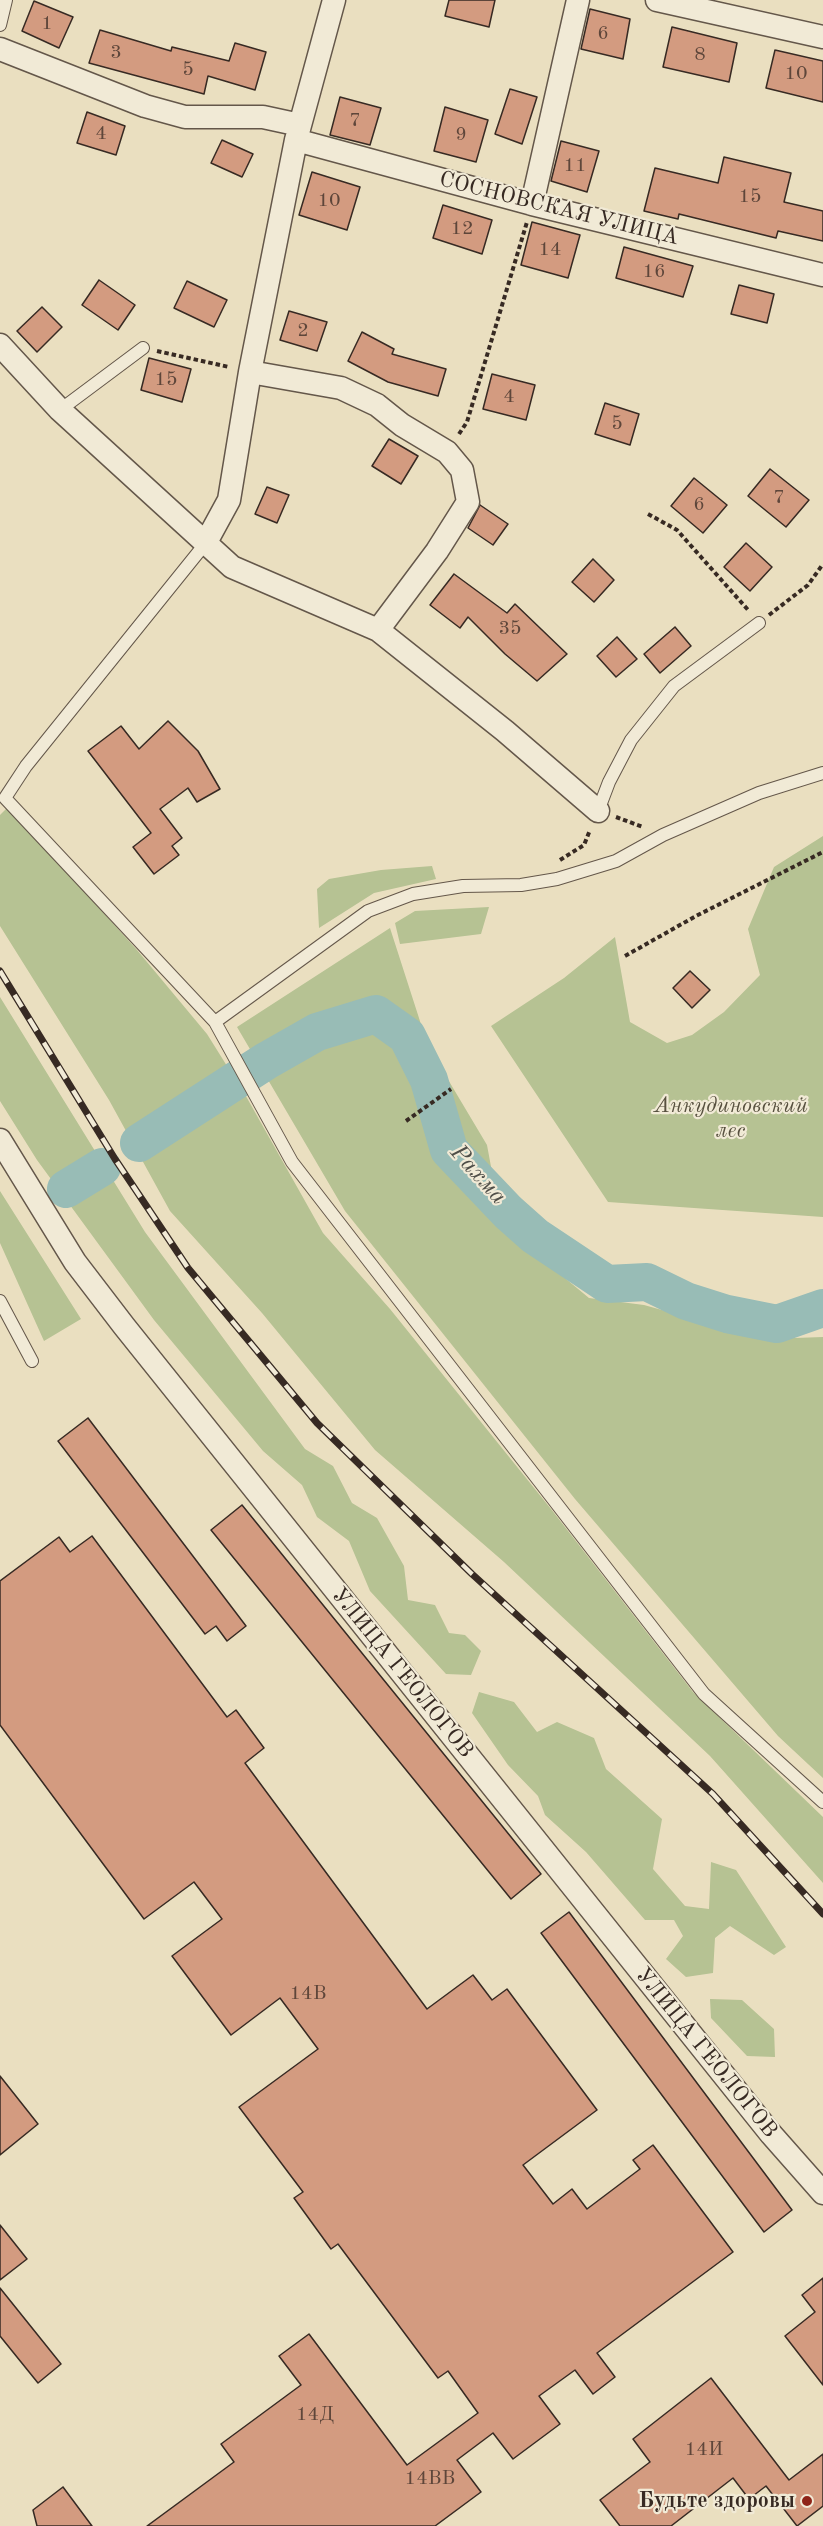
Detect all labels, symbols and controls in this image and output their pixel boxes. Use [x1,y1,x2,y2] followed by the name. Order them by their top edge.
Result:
[41,12,53,36] house number: 1
[597,22,609,46] house number: 6
[110,41,122,65] house number: 3
[694,43,706,67] house number: 8
[182,58,194,82] house number: 5
[784,62,808,86] house number: 10
[349,109,361,133] house number: 7
[95,122,107,146] house number: 4
[455,123,467,147] house number: 9
[563,154,587,178] house number: 11
[437,166,681,252] street label: СОСНОВСКАЯ УЛИЦА
[738,185,762,209] house number: 15
[317,189,341,213] house number: 10
[450,217,474,241] house number: 12
[538,238,562,262] house number: 14
[642,260,666,284] house number: 16
[297,319,309,343] house number: 2
[154,368,178,392] house number: 15
[503,385,515,409] house number: 4
[611,412,623,436] house number: 5
[773,486,785,510] house number: 7
[693,493,705,517] house number: 6
[498,617,522,641] house number: 35
[654,1093,808,1144] park label: Анкудиновский лес
[444,1139,512,1211] water label: Рахма
[325,1583,479,1763] street label: УЛИЦА ГЕОЛОГОВ
[629,1963,783,2143] street label: УЛИЦА ГЕОЛОГОВ
[290,1982,326,2006] house number: 14В
[296,2403,334,2427] house number: 14Д
[685,2438,723,2462] house number: 14И
[405,2467,455,2491] house number: 14ВВ
[638,2488,795,2514] place label: Будьте здоровы
[800,2494,814,2508] marker: Будьте здоровы

